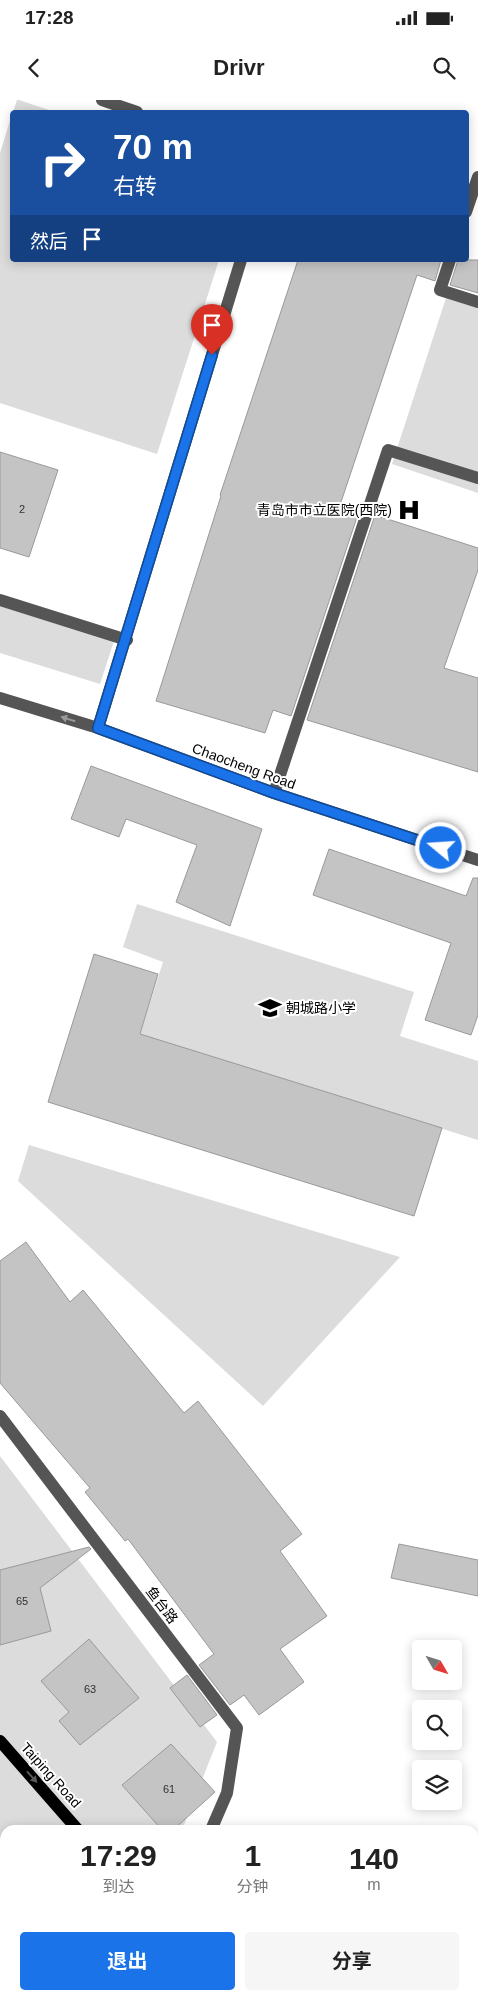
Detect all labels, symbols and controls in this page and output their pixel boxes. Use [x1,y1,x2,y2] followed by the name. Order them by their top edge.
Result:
[25,7,74,28] text: 17:28
[20,54,48,82] icon: back
[430,54,458,82] icon: search
[213,55,265,80] text: Drivr
[113,127,193,166] text: 70 m
[30,130,95,195] icon: right
[113,174,157,199] text: 右转
[78,225,106,253] icon: arrive
[30,231,68,252] text: 然后
[191,304,233,355] pin
[198,311,226,339] icon: arrive
[396,497,422,523] hospital icon: 青岛市市立医院(西院)
[257,502,392,518] place label: 青岛市市立医院(西院)
[19,503,25,515] house number: 2
[60,715,75,722] one-way arrow
[190,740,298,792] street label: Chaocheng Road
[414,821,466,873] position arrow
[257,995,283,1021] school or university icon: 朝城路小学
[286,1000,356,1016] place label: 朝城路小学
[143,1583,181,1627] street label: 鱼台路
[16,1595,28,1607] house number: 65
[412,1640,462,1690] north arrow
[412,1640,462,1810] map controls
[84,1683,96,1695] house number: 63
[412,1700,462,1750] button: search
[18,1739,84,1811] street label: Taiping Road
[412,1760,462,1810] button: layers
[27,1770,38,1783] one-way arrow
[163,1783,175,1795] house number: 61
[80,1839,157,1872] text: 17:29
[244,1839,261,1872] text: 1
[349,1842,399,1875] text: 140
[367,1876,381,1893] text: m
[102,1878,134,1895] text: 到达
[237,1878,269,1895] text: 分钟
[20,1932,235,1990] button: 退出
[245,1932,459,1990] button: 分享

